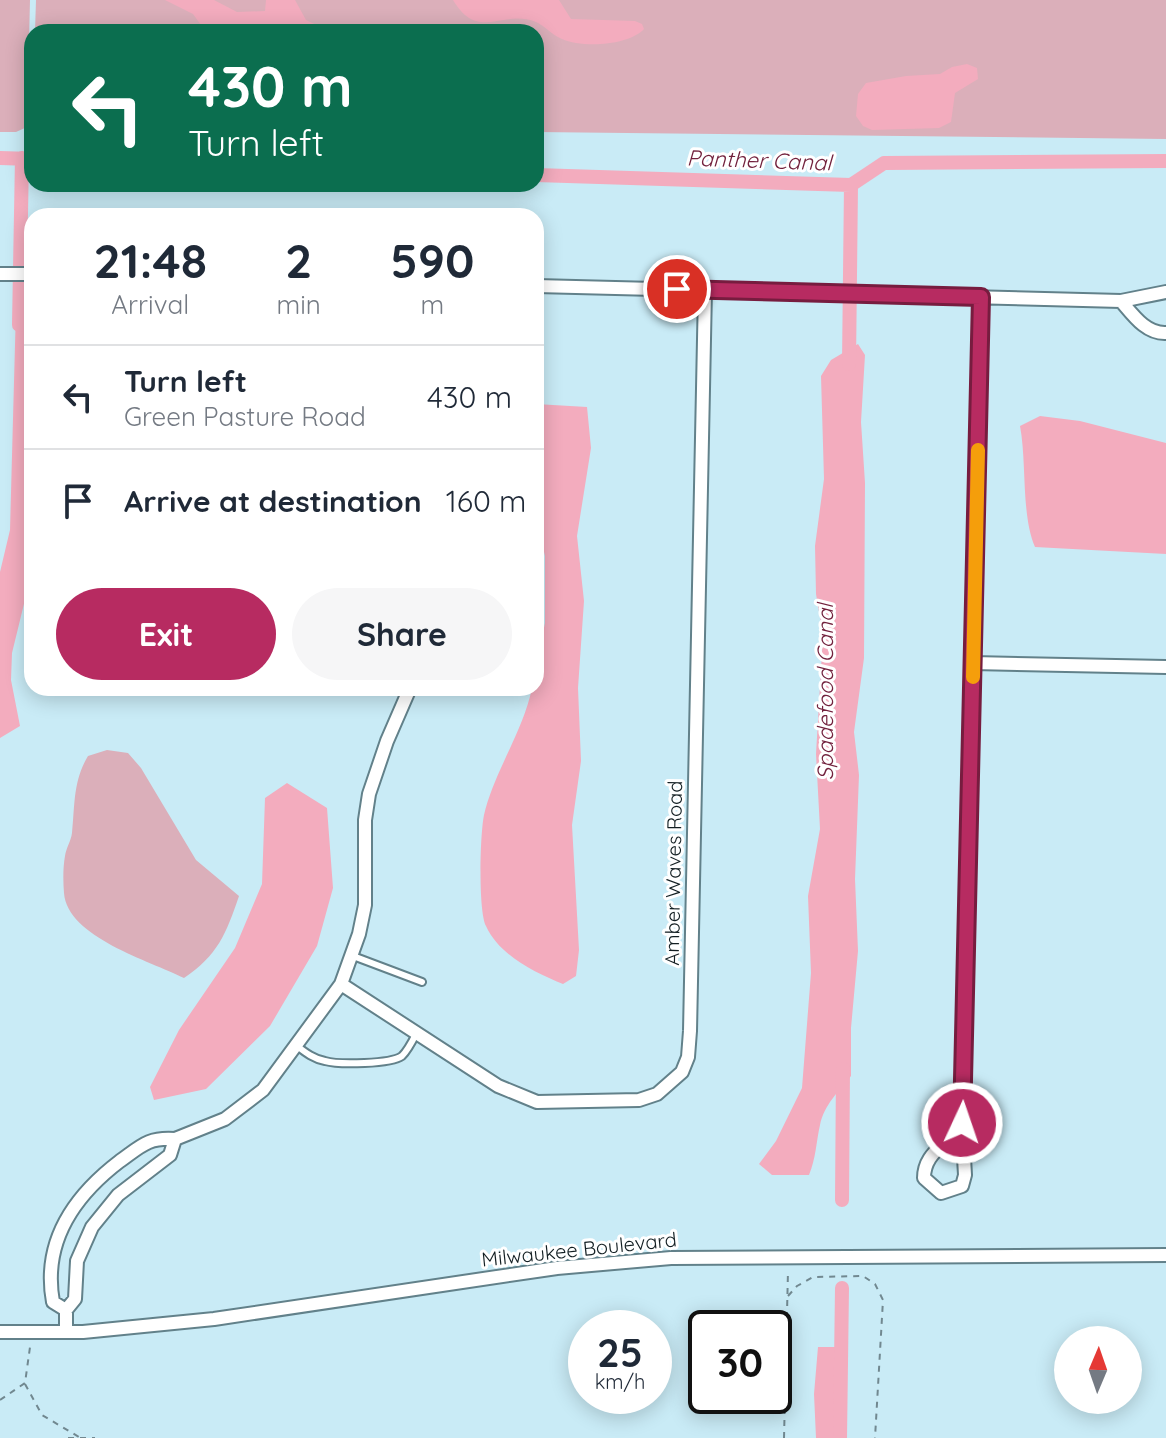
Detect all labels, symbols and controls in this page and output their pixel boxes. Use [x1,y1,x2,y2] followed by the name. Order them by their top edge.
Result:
[188,51,353,121] text: 430 m
[56,56,160,160] icon: left
[188,120,324,165] text: Turn left
[686,143,835,177] water label: Panther Canal
[93,230,207,290] text: 21:48
[285,230,312,290] text: 2
[390,230,475,290] text: 590
[643,255,711,323] pin
[655,267,699,311] icon: arrive
[111,288,189,321] text: Arrival
[276,288,321,321] text: min
[420,288,444,321] text: m
[124,362,247,400] text: Turn left
[56,375,100,419] icon: left
[427,378,512,416] text: 430 m
[124,400,366,433] text: Green Pasture Road
[56,479,100,523] icon: arrive
[124,482,422,520] text: Arrive at destination
[446,482,526,520] text: 160 m
[56,588,276,680] button: Exit
[292,588,512,680] button: Share
[811,601,839,780] water label: Spadefood Canal
[659,780,687,966] street label: Amber Waves Road
[920,1081,1004,1165] position arrow
[480,1226,678,1272] street label: Milwaukee Boulevard
[688,1310,792,1414] speed limit sign: 30
[1054,1326,1142,1414] north arrow
[1054,1326,1142,1414] map controls
[597,1327,643,1377] text: 25
[595,1369,645,1394] text: km/h

